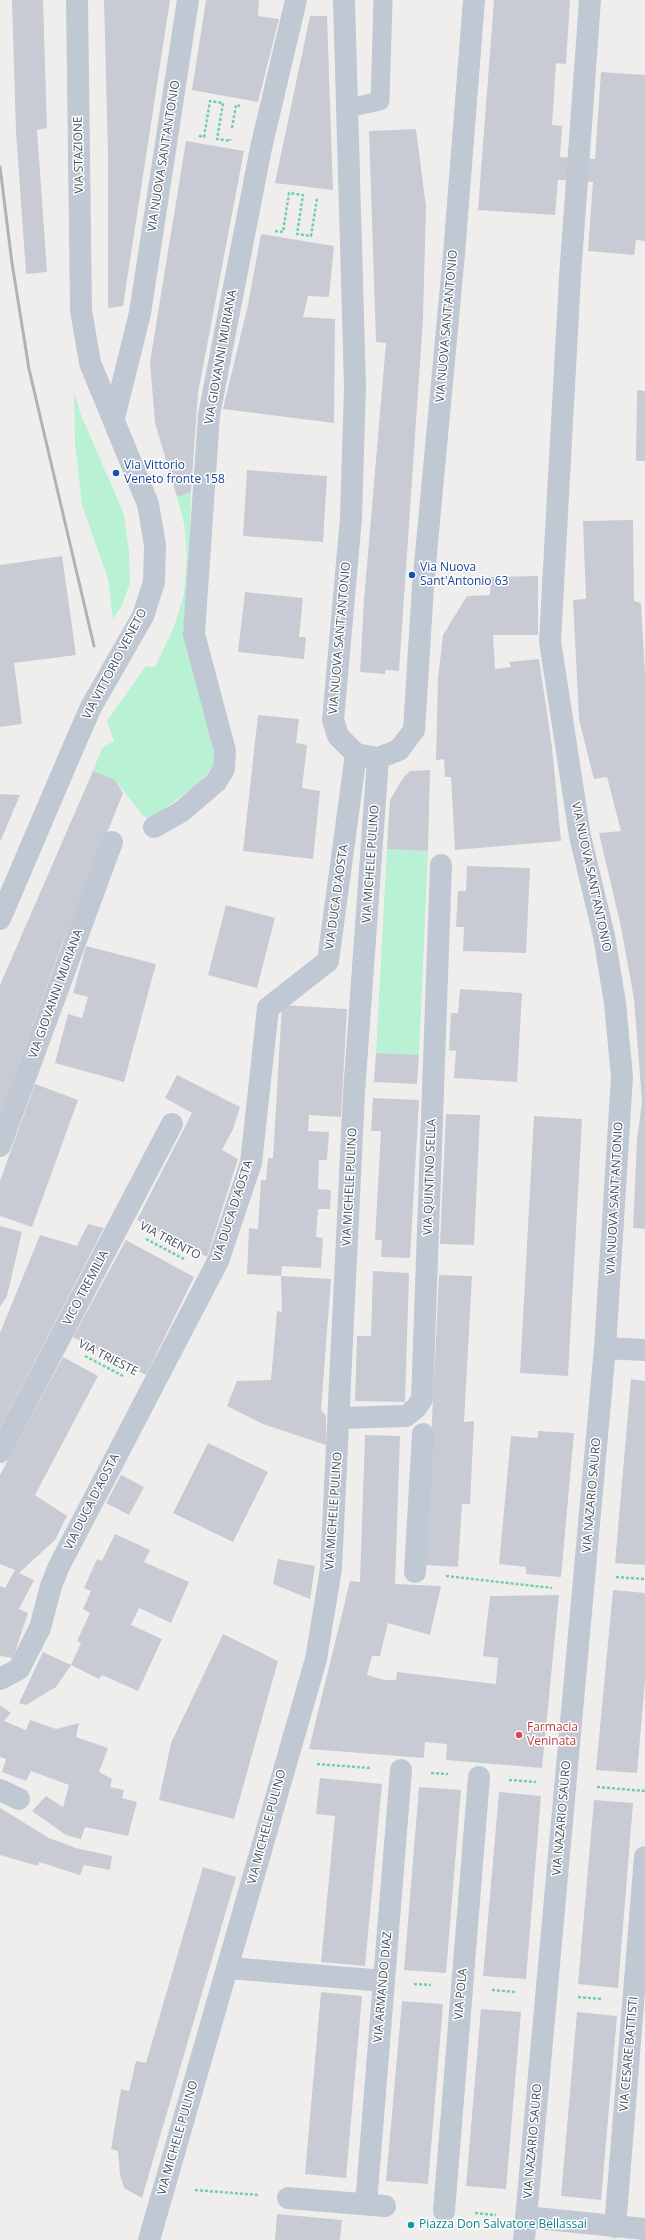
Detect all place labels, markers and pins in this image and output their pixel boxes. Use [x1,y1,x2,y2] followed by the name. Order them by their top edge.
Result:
[124,459,225,487] place label: Via Vittorio Veneto fronte 158
[111,468,121,478] marker: Via Vittorio Veneto fronte 158
[420,561,508,589] place label: Via Nuova Sant'Antonio 63
[407,570,417,580] marker: Via Nuova Sant'Antonio 63
[527,1721,578,1749] place label: Farmacia Veninata
[514,1730,524,1740] marker: Farmacia Veninata
[419,2218,587,2232] place label: Piazza Don Salvatore Bellassai
[406,2220,416,2230] marker: Piazza Don Salvatore Bellassai

